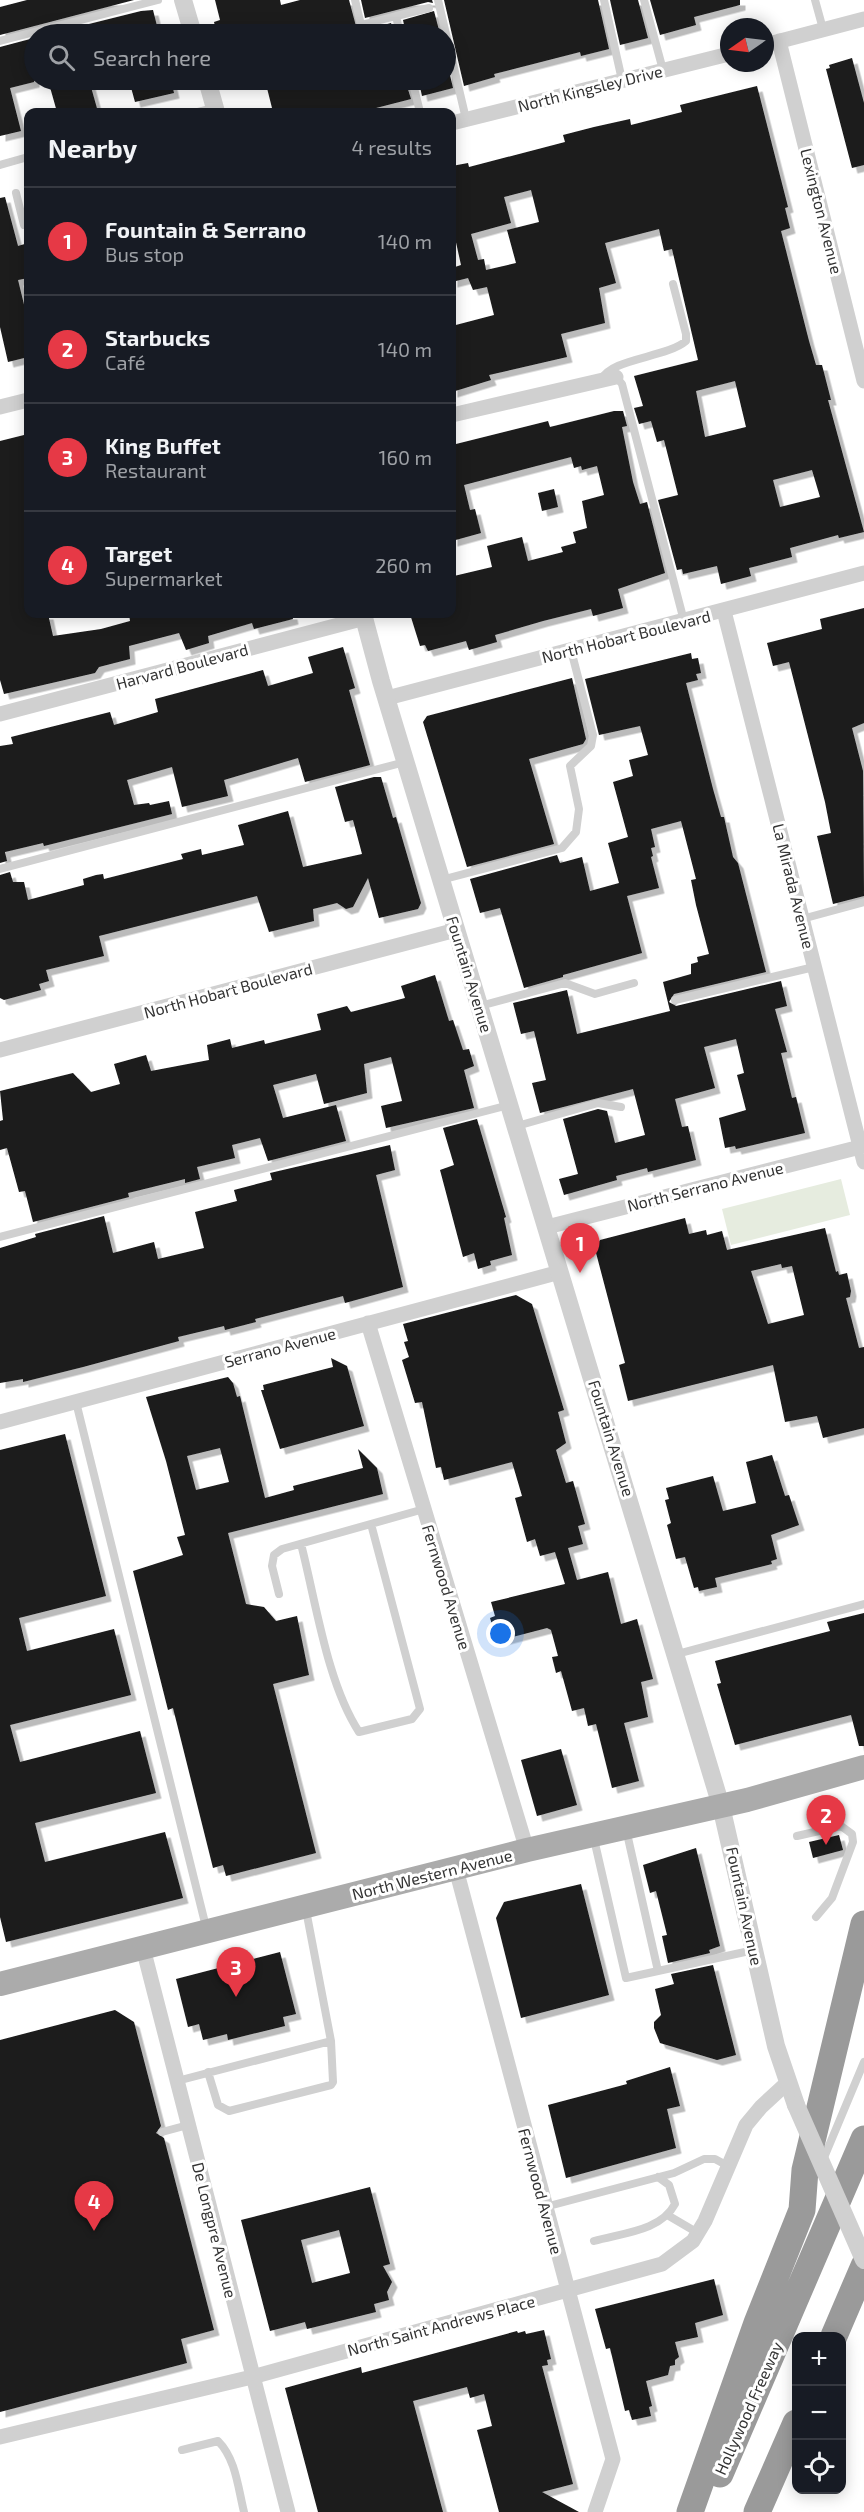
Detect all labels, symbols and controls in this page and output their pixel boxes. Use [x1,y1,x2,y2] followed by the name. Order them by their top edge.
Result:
[720,18,774,72] north arrow
[24,24,456,90] search box
[45,41,78,74] icon: search
[93,44,211,70] text: Search here
[516,61,664,115] street label: North Kingsley Drive
[48,132,137,163] text: Nearby
[352,135,432,159] text: 4 results
[797,146,847,276] street label: Lexington Avenue
[105,216,306,242] text: Fountain & Serrano
[63,229,72,253] text: 1
[378,229,432,253] text: 140 m
[105,242,184,266] text: Bus stop
[105,324,210,350] text: Starbucks
[62,337,73,361] text: 2
[378,337,432,361] text: 140 m
[105,350,146,374] text: Café
[105,432,221,458] text: King Buffet
[62,445,73,469] text: 3
[379,445,432,469] text: 160 m
[105,458,206,482] text: Restaurant
[105,540,172,566] text: Target
[61,553,74,577] text: 4
[375,553,432,577] text: 260 m
[105,566,223,590] text: Supermarket
[540,606,712,666] street label: North Hobart Boulevard
[114,639,250,693] street label: Harvard Boulevard
[769,821,819,951] street label: La Mirada Avenue
[443,913,497,1035] street label: Fountain Avenue
[142,958,314,1022] street label: North Hobart Boulevard
[625,1157,785,1215] street label: North Serrano Avenue
[560,1224,600,1273] pin: 1
[222,1323,338,1371] street label: Serrano Avenue
[585,1377,639,1499] street label: Fountain Avenue
[419,1522,475,1652] street label: Fernwood Avenue
[486,1619,515,1648] your location
[806,1796,846,1845] pin: 2
[350,1845,514,1903] street label: North Western Avenue
[723,1845,767,1967] street label: Fountain Avenue
[216,1948,256,1997] pin: 3
[515,2126,567,2256] street label: Fernwood Avenue
[189,2160,241,2300] street label: De Longpre Avenue
[74,2182,113,2231] pin: 4
[345,2291,537,2359] street label: North Saint Andrews Place
[792,2332,846,2494] map controls
[792,2332,846,2386] button: +
[710,2338,786,2477] street label: Hollywood Freeway
[792,2386,846,2440] button: −
[792,2440,846,2494] button: locate

